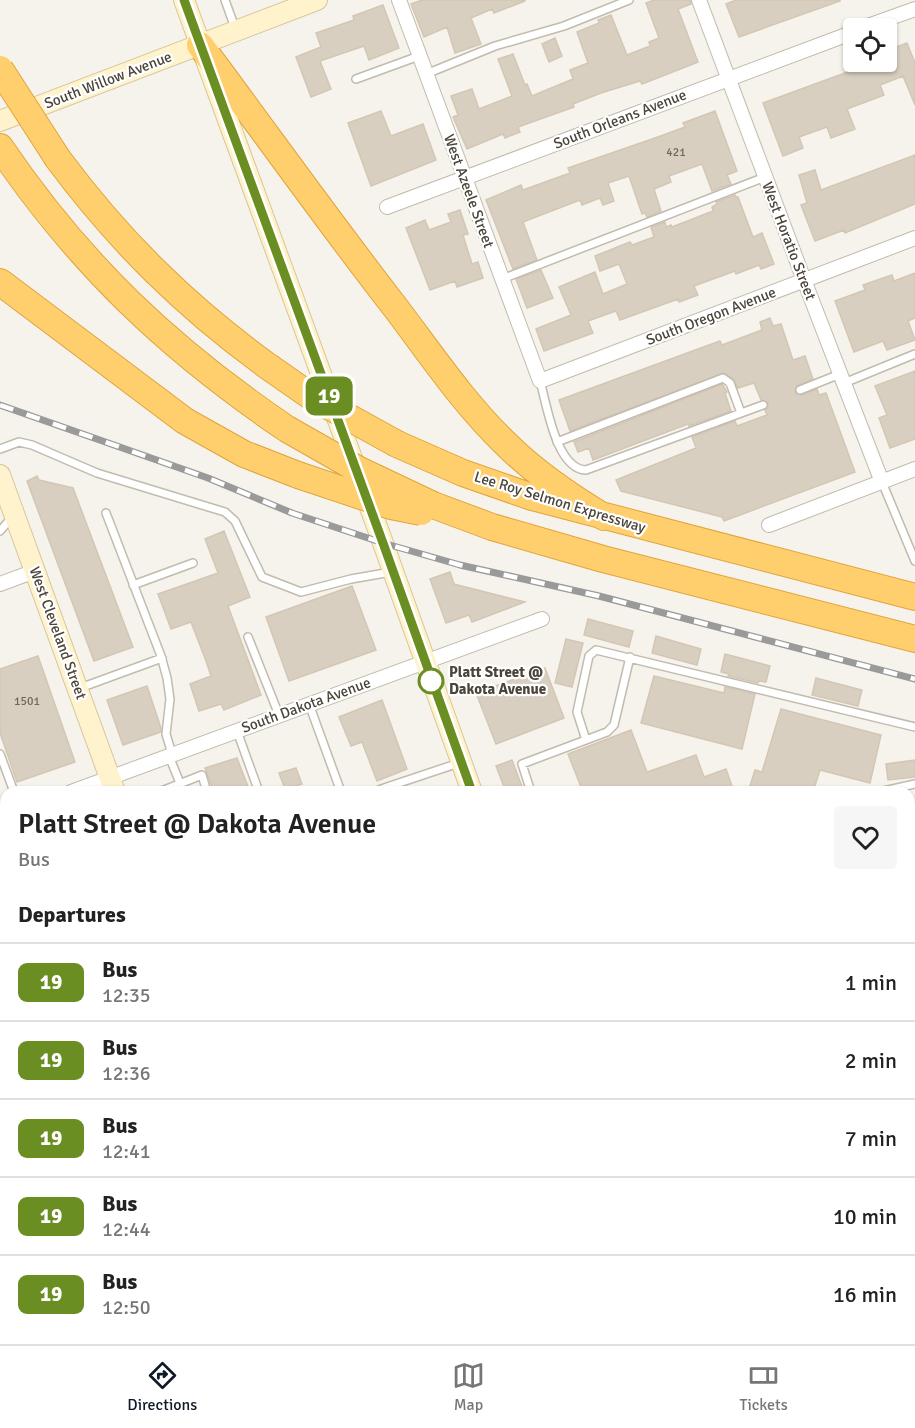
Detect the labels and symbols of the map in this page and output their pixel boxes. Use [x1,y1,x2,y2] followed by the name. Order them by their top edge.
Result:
[42,47,174,113] street label: South Willow Avenue
[551,85,689,153] street label: South Orleans Avenue
[440,132,498,250] street label: West Azeele Street
[666,145,686,160] house number: 421
[758,179,820,303] street label: West Horatio Street
[643,283,779,349] street label: South Oregon Avenue
[302,376,356,416] line badge: 19
[472,467,648,537] street label: Lee Roy Selmon Expressway
[26,564,90,702] street label: West Cleveland Street
[449,663,546,698] place label: Platt Street @ Dakota Avenue
[418,668,444,694] marker: Platt Street @ Dakota Avenue
[239,673,373,737] street label: South Dakota Avenue
[14,694,40,709] house number: 1501

